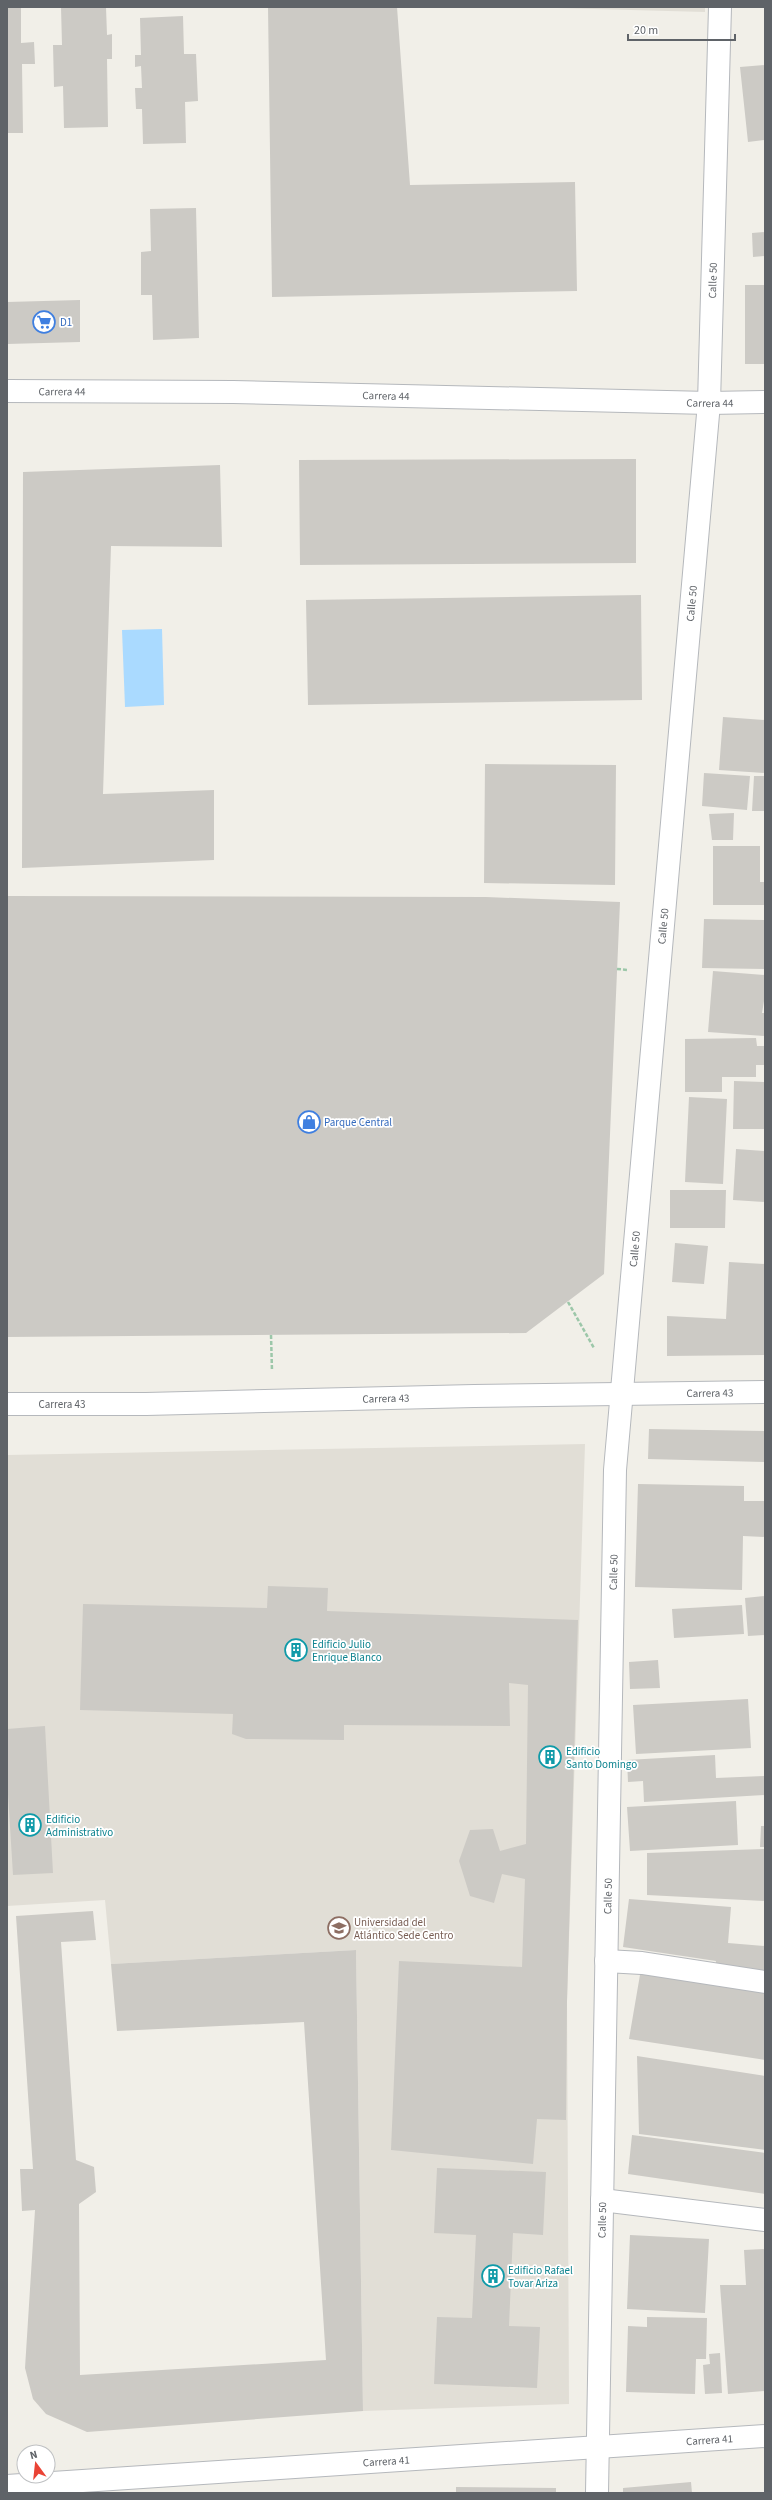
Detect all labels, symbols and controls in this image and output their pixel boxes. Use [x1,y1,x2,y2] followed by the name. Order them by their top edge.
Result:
[628,16,735,42] scale bar
[634,22,658,39] text: 20 m
[705,262,721,299] street label: Calle 50
[31,309,57,335] supermarket icon: D1
[60,315,72,330] place label: D1
[38,384,86,399] street label: Carrera 44
[362,388,410,404] street label: Carrera 44
[686,395,734,411] street label: Carrera 44
[683,585,701,622] street label: Calle 50
[654,908,672,945] street label: Calle 50
[296,1109,322,1135] shop icon: Parque Central
[324,1115,392,1130] place label: Parque Central
[626,1230,644,1268] street label: Calle 50
[686,1385,734,1401] street label: Carrera 43
[362,1391,410,1407] street label: Carrera 43
[38,1397,86,1412] street label: Carrera 43
[606,1554,622,1590] street label: Calle 50
[283,1637,309,1663] building icon: Edificio Julio Enrique Blanco
[312,1637,382,1665] place label: Edificio Julio Enrique Blanco
[537,1744,563,1770] building icon: Edificio Santo Domingo
[566,1744,637,1772] place label: Edificio Santo Domingo
[17,1812,43,1838] building icon: Edificio Administrativo
[46,1812,113,1840] place label: Edificio Administrativo
[600,1878,616,1914] street label: Calle 50
[326,1915,352,1941] school or university icon: Universidad del Atlántico Sede Centro
[354,1915,454,1943] place label: Universidad del Atlántico Sede Centro
[594,2202,610,2238] street label: Calle 50
[480,2263,506,2289] building icon: Edificio Rafael Tovar Ariza
[508,2263,573,2291] place label: Edificio Rafael Tovar Ariza
[686,2431,733,2449] street label: Carrera 41
[16,2444,56,2484] north arrow
[28,2447,39,2463] text: N
[362,2452,410,2471] street label: Carrera 41

